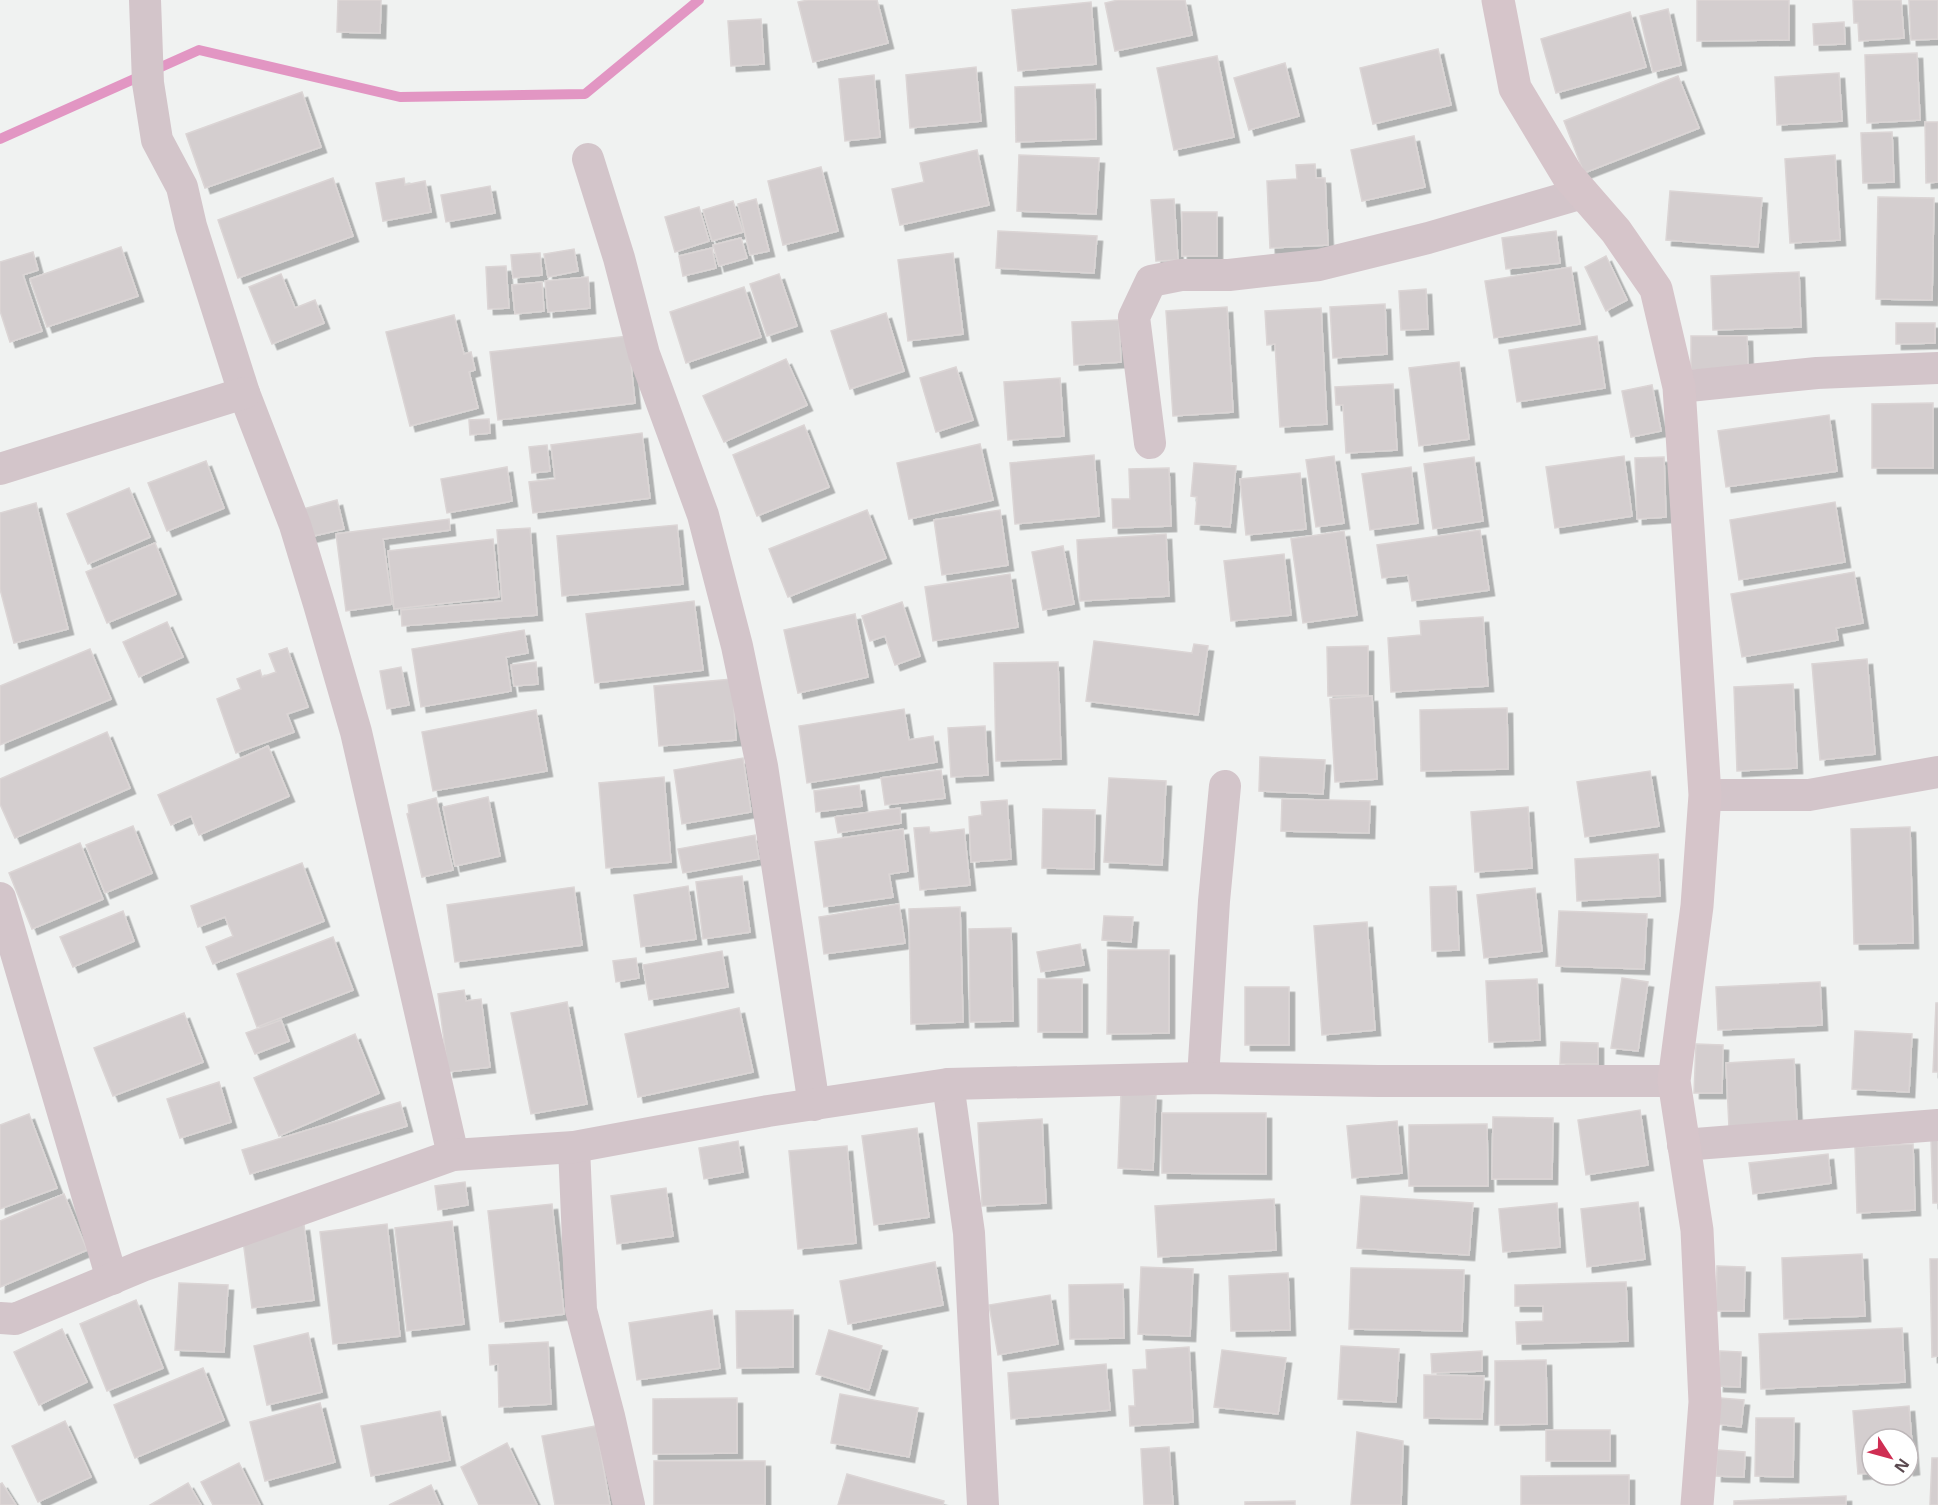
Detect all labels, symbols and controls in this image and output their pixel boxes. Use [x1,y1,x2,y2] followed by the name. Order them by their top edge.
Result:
[1860,1427,1920,1487] north arrow
[1889,1454,1915,1478] text: N

